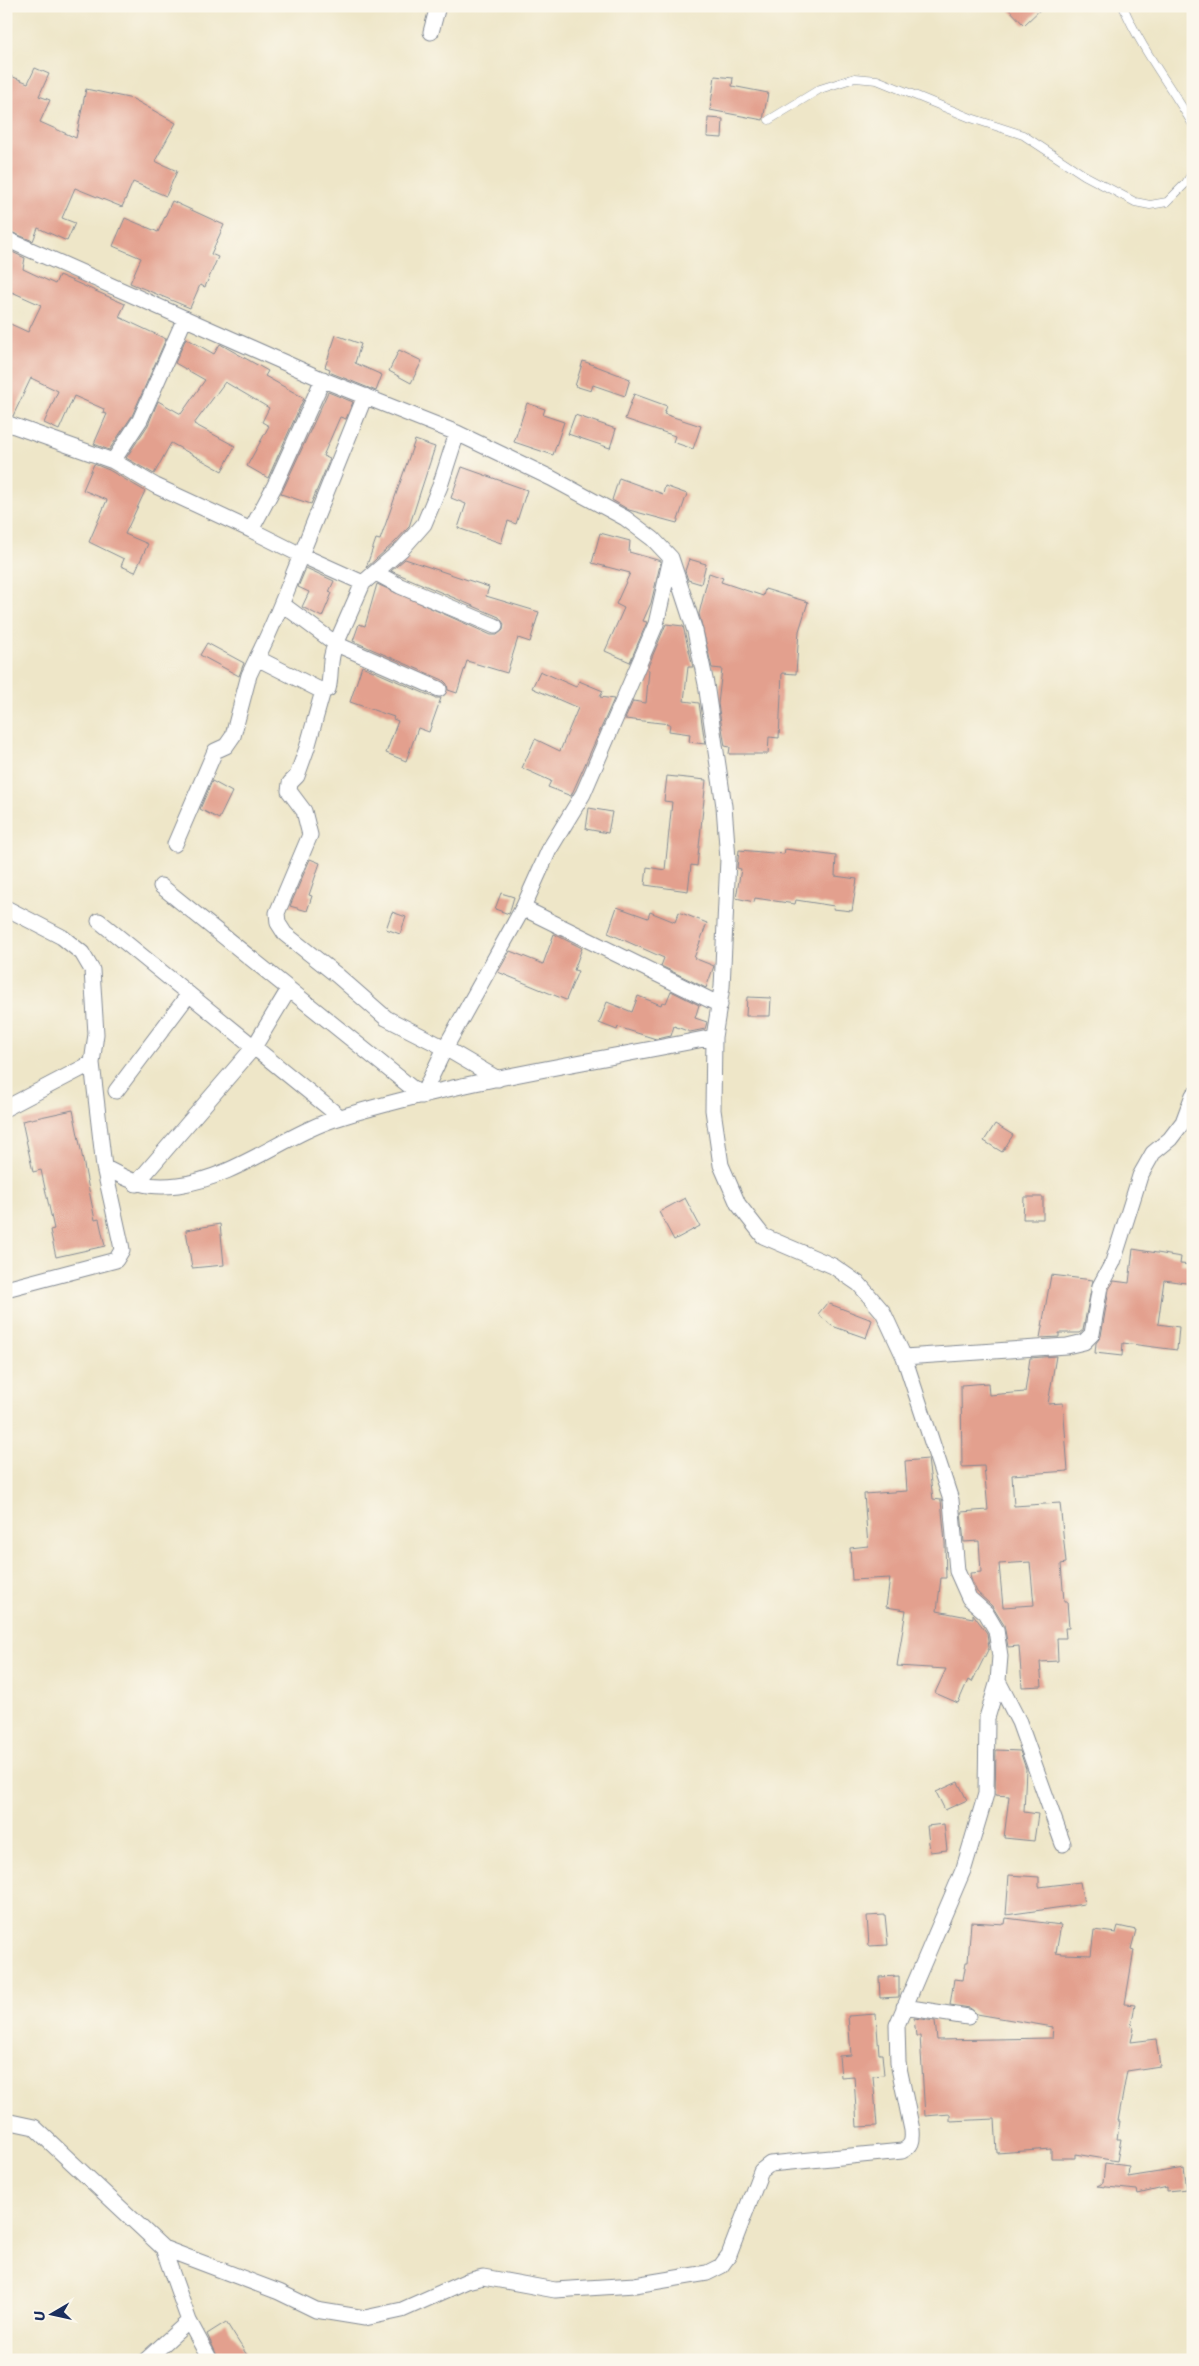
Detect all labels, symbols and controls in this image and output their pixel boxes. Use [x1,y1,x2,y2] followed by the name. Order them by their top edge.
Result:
[28,2288,78,2338] north arrow
[26,2309,53,2322] text: U

